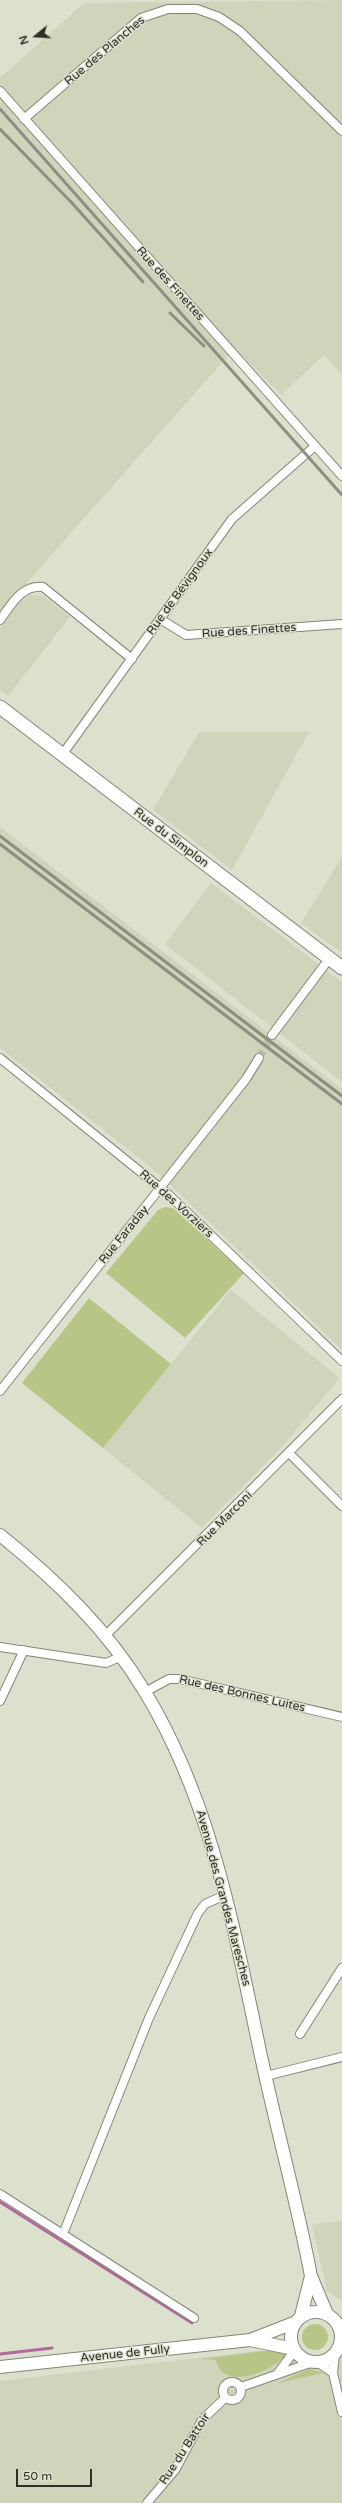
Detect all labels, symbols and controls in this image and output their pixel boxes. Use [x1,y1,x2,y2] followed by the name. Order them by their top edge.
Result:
[62,13,148,89] street label: Rue des Planches
[16,16,56,56] north arrow
[17,34,32,46] text: N
[133,244,207,324] street label: Rue des Finettes
[144,546,216,638] street label: Rue de Bévignoux
[201,621,297,641] street label: Rue des Finettes
[131,805,211,871] street label: Rue du Simplon
[136,1167,216,1241] street label: Rue des Vorziers
[96,1203,152,1267] street label: Rue Faraday
[194,1488,256,1550] street label: Rue Marconi
[177,1672,307,1716] street label: Rue des Bonnes Luites
[193,1808,253,1988] street label: Avenue des Grandes Maresches
[79,2342,171,2366] street label: Avenue de Fully
[156,2410,214,2488] street label: Rue du Battoir
[18,2461,94,2487] scale bar
[23,2469,52,2483] text: 50 m

